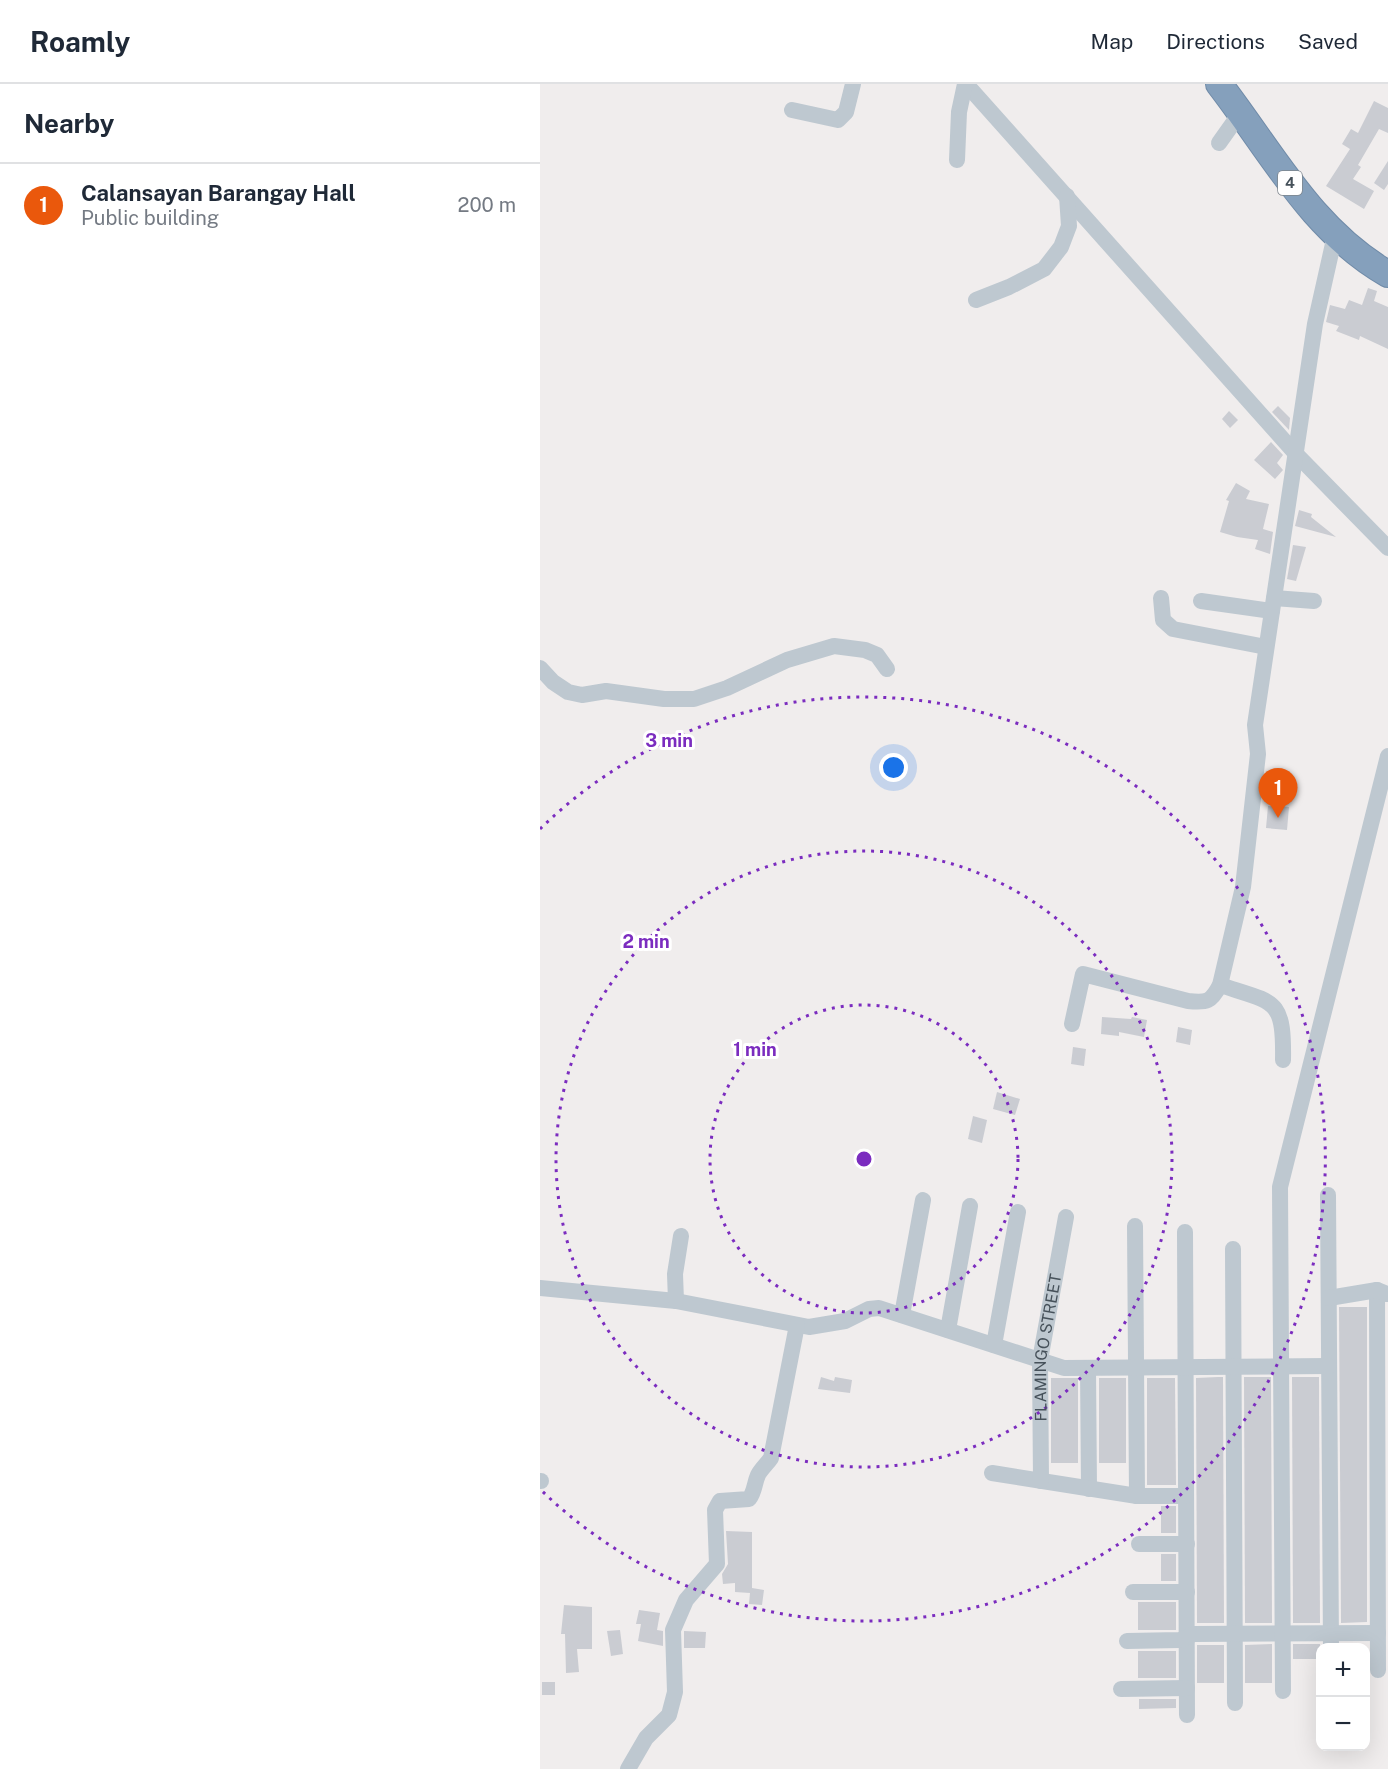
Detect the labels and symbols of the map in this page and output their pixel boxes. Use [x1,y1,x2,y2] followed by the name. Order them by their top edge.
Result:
[1278,171,1302,195] road number: 4
[645,730,693,751] text: 3 min
[879,753,908,782] your location
[1258,768,1298,818] pin: 1
[622,931,670,952] text: 2 min
[733,1039,777,1060] text: 1 min
[854,1149,874,1169] centre of rings
[1031,1272,1066,1422] street label: FLAMINGO STREET

